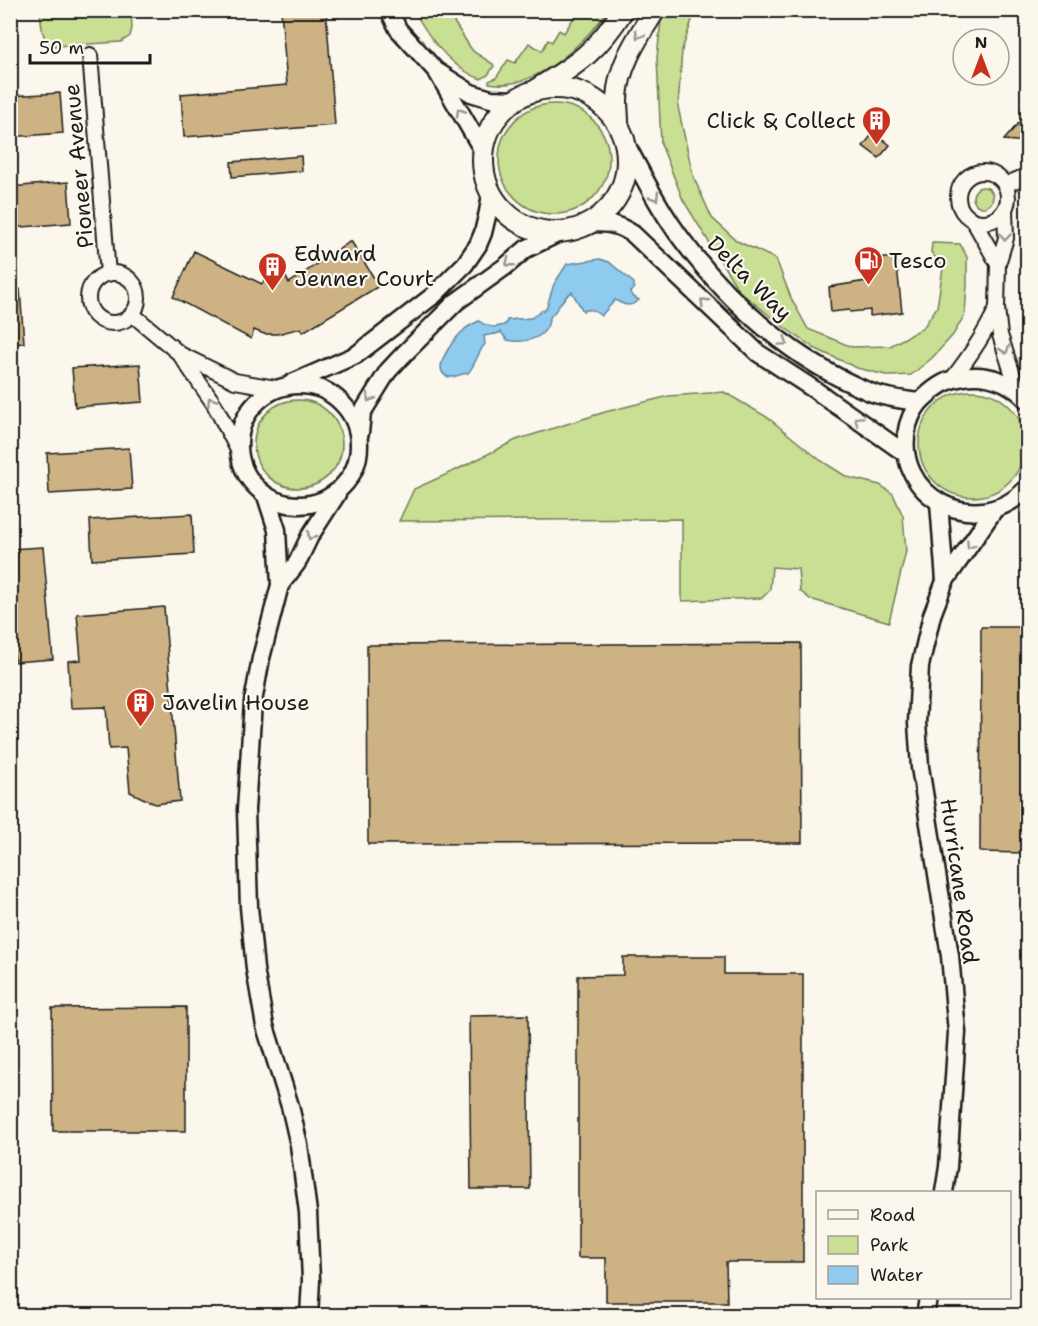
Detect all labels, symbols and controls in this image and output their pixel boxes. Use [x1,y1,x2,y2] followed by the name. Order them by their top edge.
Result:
[30,27,150,65] scale bar
[951,27,1011,87] north arrow
[635,29,647,39] one-way arrow
[975,32,987,53] text: N
[39,36,84,60] text: 50 m
[57,83,100,249] street label: Pioneer Avenue
[861,104,893,146] building icon: Click & Collect
[707,106,856,135] place label: Click & Collect
[455,108,467,118] one-way arrow
[648,191,660,201] one-way arrow
[701,229,799,327] street label: Delta Way
[999,233,1011,242] one-way arrow
[294,239,434,293] place label: Edward Jenner Court
[852,244,884,286] fuel station icon: Tesco
[889,246,946,275] place label: Tesco
[257,250,289,292] building icon: Edward Jenner Court
[505,256,516,267] one-way arrow
[700,298,710,309] one-way arrow
[777,335,788,346] one-way arrow
[998,344,1010,355] one-way arrow
[366,392,378,402] one-way arrow
[207,397,218,408] one-way arrow
[854,416,865,427] one-way arrow
[307,530,318,540] one-way arrow
[966,539,977,550] one-way arrow
[125,686,157,728] building icon: Javelin House
[162,688,310,717] place label: Javelin House
[934,796,985,966] street label: Hurricane Road
[816,1191,1011,1299] legend
[870,1203,915,1227] text: Road
[870,1233,909,1257] text: Park
[870,1263,923,1287] text: Water

